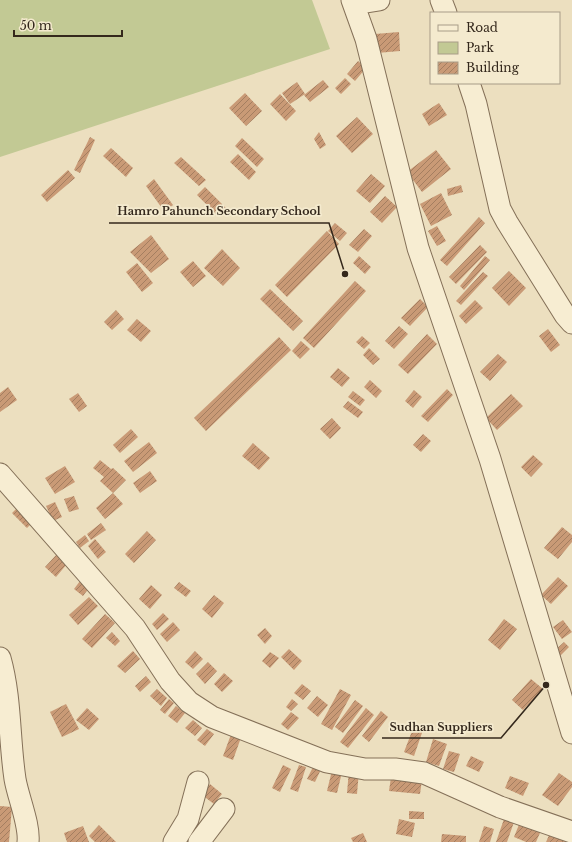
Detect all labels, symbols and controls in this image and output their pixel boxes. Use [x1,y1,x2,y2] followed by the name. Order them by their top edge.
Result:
[14,12,122,38] scale bar
[430,12,560,84] legend
[20,18,52,33] text: 50 m
[466,20,498,35] text: Road
[466,40,494,55] text: Park
[466,60,520,75] text: Building
[109,200,329,223] callout: Hamro Pahunch Secondary School
[117,204,321,218] text: Hamro Pahunch Secondary School
[382,715,501,738] callout: Sudhan Suppliers
[389,720,493,734] text: Sudhan Suppliers

